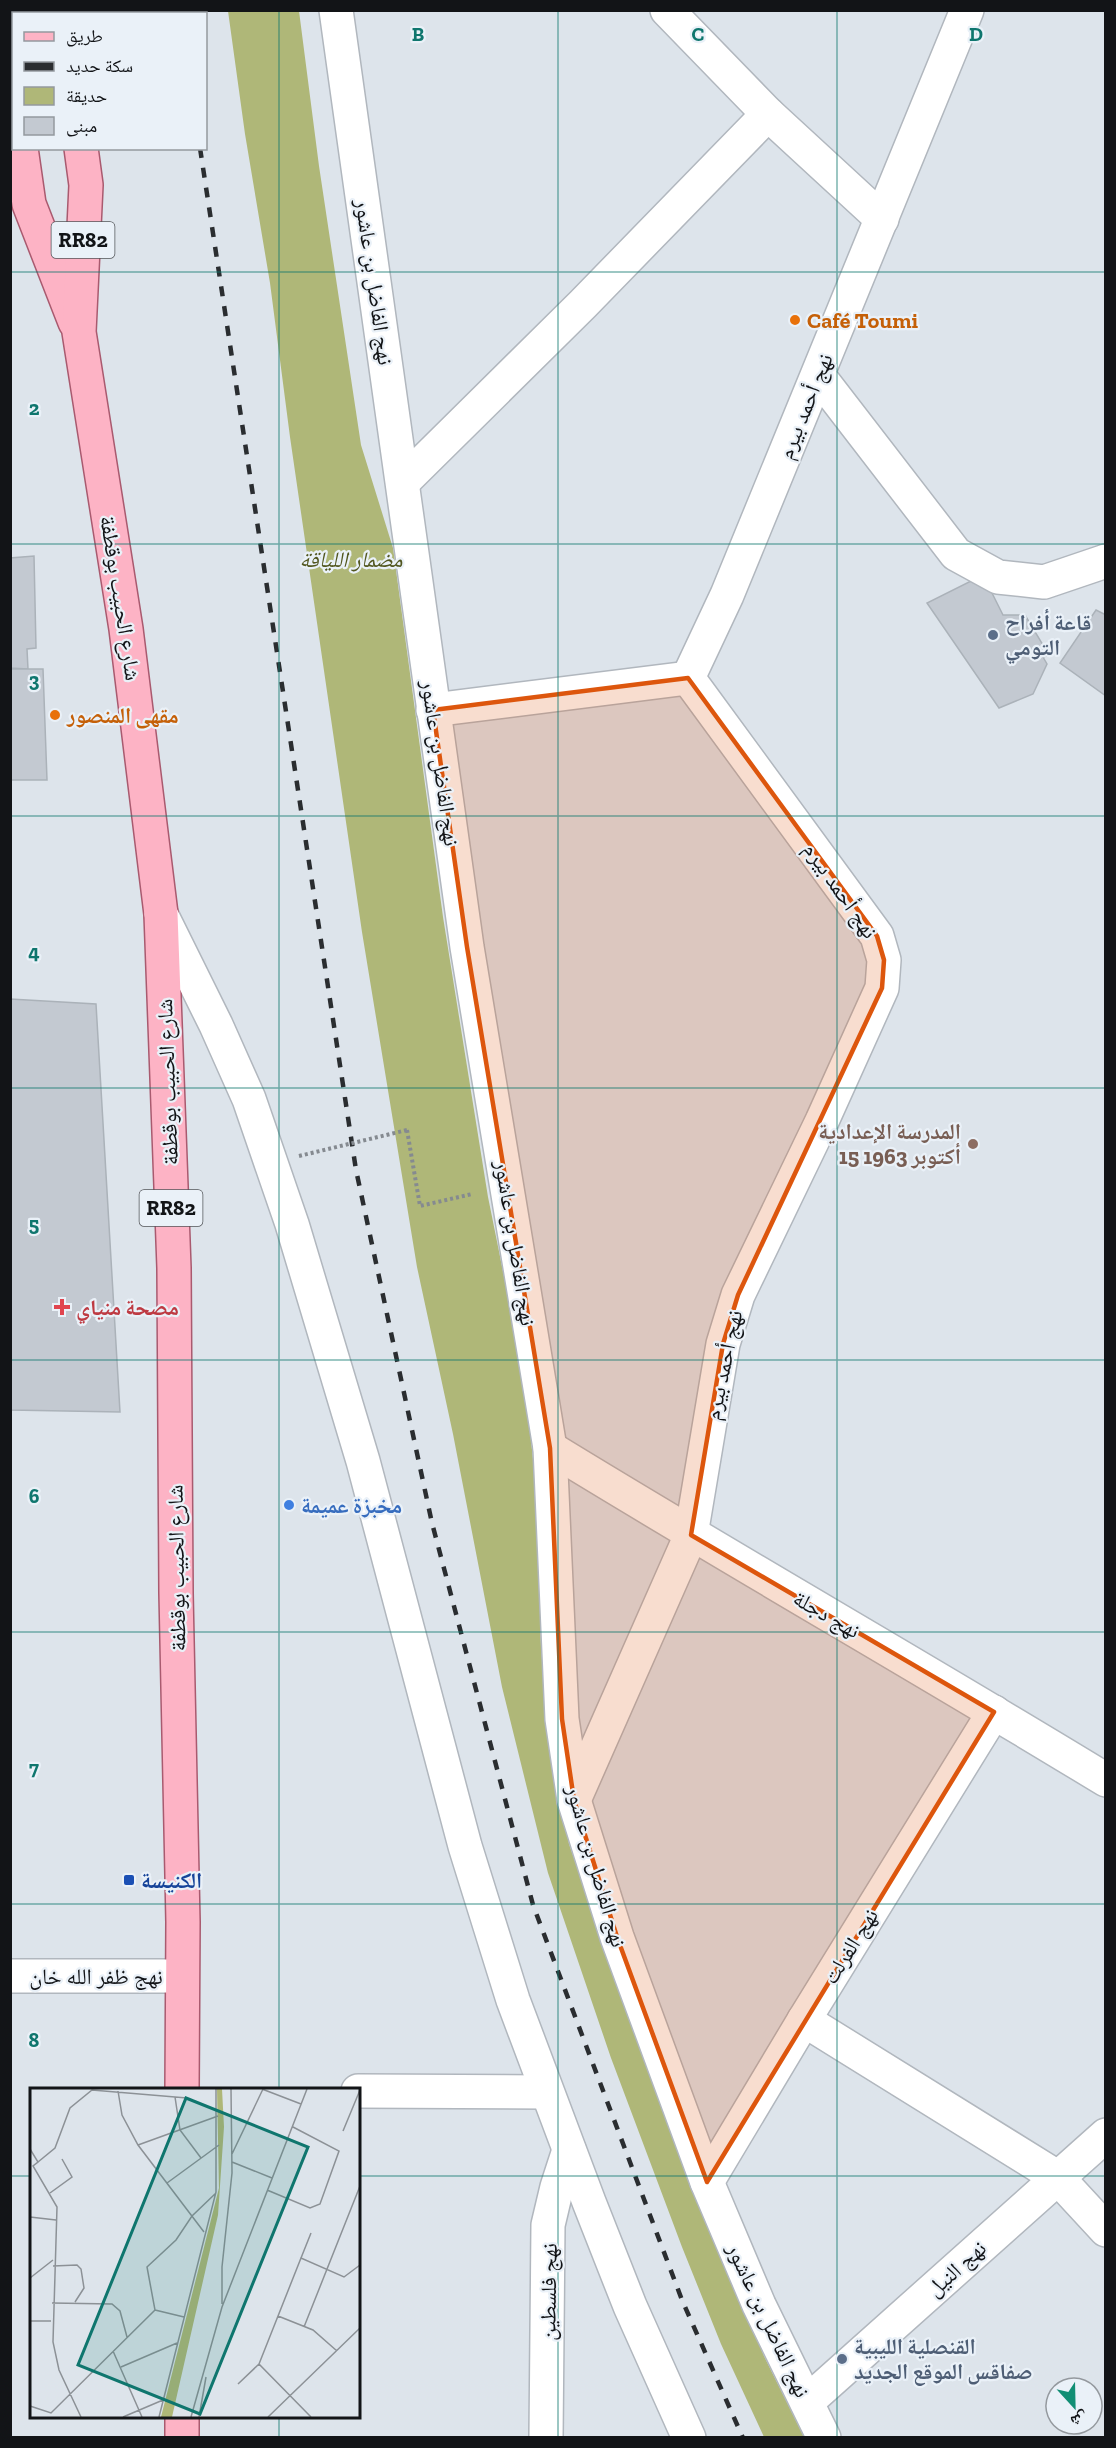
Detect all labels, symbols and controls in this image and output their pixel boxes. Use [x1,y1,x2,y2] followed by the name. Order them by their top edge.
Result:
[12,12,207,150] legend
[412,22,424,46] text: B
[692,22,705,46] text: C
[969,22,983,46] text: D
[66,25,103,47] text: طريق
[66,55,133,77] text: سكة حديد
[66,85,107,107] text: حديقة
[66,115,97,137] text: مبنى
[349,196,400,367] street label: نهج الفاضل بن عاشور
[52,222,115,258] road number: RR82
[807,307,918,334] place label: Café Toumi
[788,313,802,327] marker: Café Toumi
[772,349,840,463] street label: نهج أحمد بيرم
[29,396,40,420] text: 2
[94,514,147,682] street label: شارع الحبيب بوقطفة
[299,546,403,573] park label: مضمار اللياقة
[1005,608,1091,664] place label: قاعة أفراح التومي
[986,628,1000,642] marker: قاعة أفراح التومي
[29,668,40,692] text: 3
[415,677,466,848] street label: نهج الفاضل بن عاشور
[66,702,179,729] place label: مقهى المنصور
[48,708,62,722] marker: مقهى المنصور
[797,837,884,944] street label: نهج أحمد بيرم
[28,940,40,964] text: 4
[151,998,184,1166] street label: شارع الحبيب بوقطفة
[818,1118,961,1170] place label: المدرسة الإعدادية 15 أكتوبر 1963
[966,1137,980,1151] marker: المدرسة الإعدادية 15 أكتوبر 1963
[489,1157,542,1328] street label: نهج الفاضل بن عاشور
[140,1190,202,1226] road number: RR82
[29,1212,39,1236] text: 5
[76,1294,179,1324] place label: مصحة منياي
[53,1298,71,1316] marker: مصحة منياي
[699,1308,749,1423] street label: نهج أحمد بيرم
[29,1484,40,1508] text: 6
[162,1484,191,1652] street label: شارع الحبيب بوقطفة
[301,1492,402,1519] place label: مخبزة عميمة
[282,1498,296,1512] marker: مخبزة عميمة
[789,1585,865,1644] street label: نهج دجلة
[29,1756,39,1780] text: 7
[560,1781,633,1950] street label: نهج الفاضل بن عاشور
[141,1867,202,1894] place label: الكنيسة
[122,1873,136,1887] marker: الكنيسة
[817,1903,884,1989] street label: نهج الفرلت
[29,1963,163,1990] street label: نهج ظفر الله خان
[29,2028,40,2052] text: 8
[30,2088,360,2418] inset map
[921,2234,992,2302] street label: نهج النيل
[721,2238,816,2402] street label: نهج الفاضل بن عاشور
[534,2243,563,2341] street label: نهج فلسطين
[854,2333,1032,2386] place label: القنصلية الليبية صفاقس الموقع الجديد
[835,2352,849,2366] marker: القنصلية الليبية صفاقس الموقع الجديد
[1044,2376,1104,2436] north arrow
[1068,2407,1091,2431] text: ش

